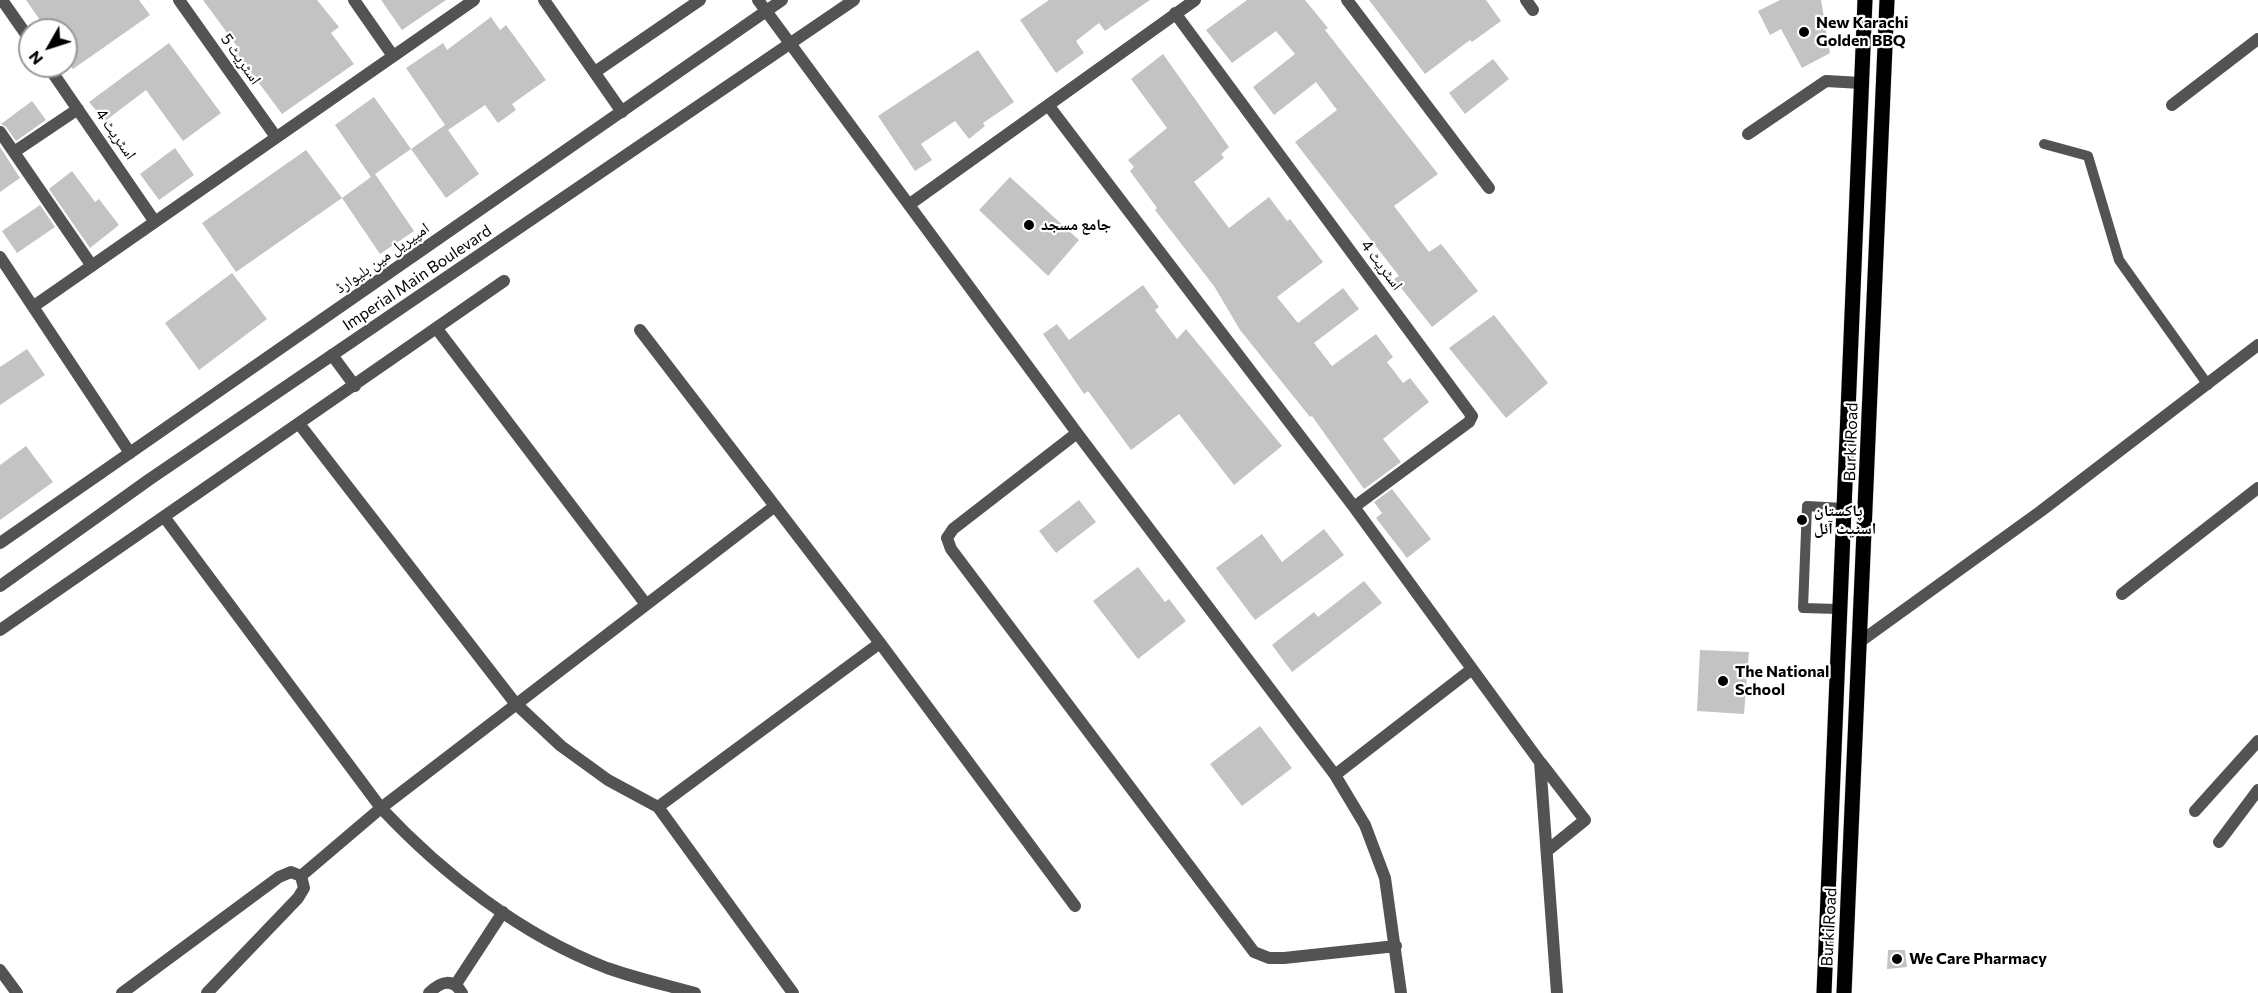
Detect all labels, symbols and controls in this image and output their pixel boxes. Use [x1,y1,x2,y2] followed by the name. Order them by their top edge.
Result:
[1816,13,1908,51] place label: New Karachi Golden BBQ
[18,18,78,78] north arrow
[1797,25,1811,39] marker: New Karachi Golden BBQ
[217,30,265,88] street label: اسٹریٹ 5
[24,48,46,69] text: N
[92,105,140,163] street label: اسٹریٹ 4
[1041,215,1111,235] place label: جامع مسجد
[331,218,433,298] street label: امپیریل مین بلیوارڈ
[1022,218,1036,232] marker: جامع مسجد
[339,221,495,335] street label: Imperial Main Boulevard
[1357,236,1407,294] street label: اسٹریٹ 4
[1840,402,1862,482] street label: Burki Road
[1814,501,1876,539] place label: پاکستان اسٹیٹ آئل
[1795,513,1809,527] marker: پاکستان اسٹیٹ آئل
[1735,662,1829,700] place label: The National School
[1716,674,1730,688] marker: The National School
[1817,887,1841,967] street label: Burki Road
[1909,949,2047,969] place label: We Care Pharmacy
[1890,952,1904,966] marker: We Care Pharmacy

